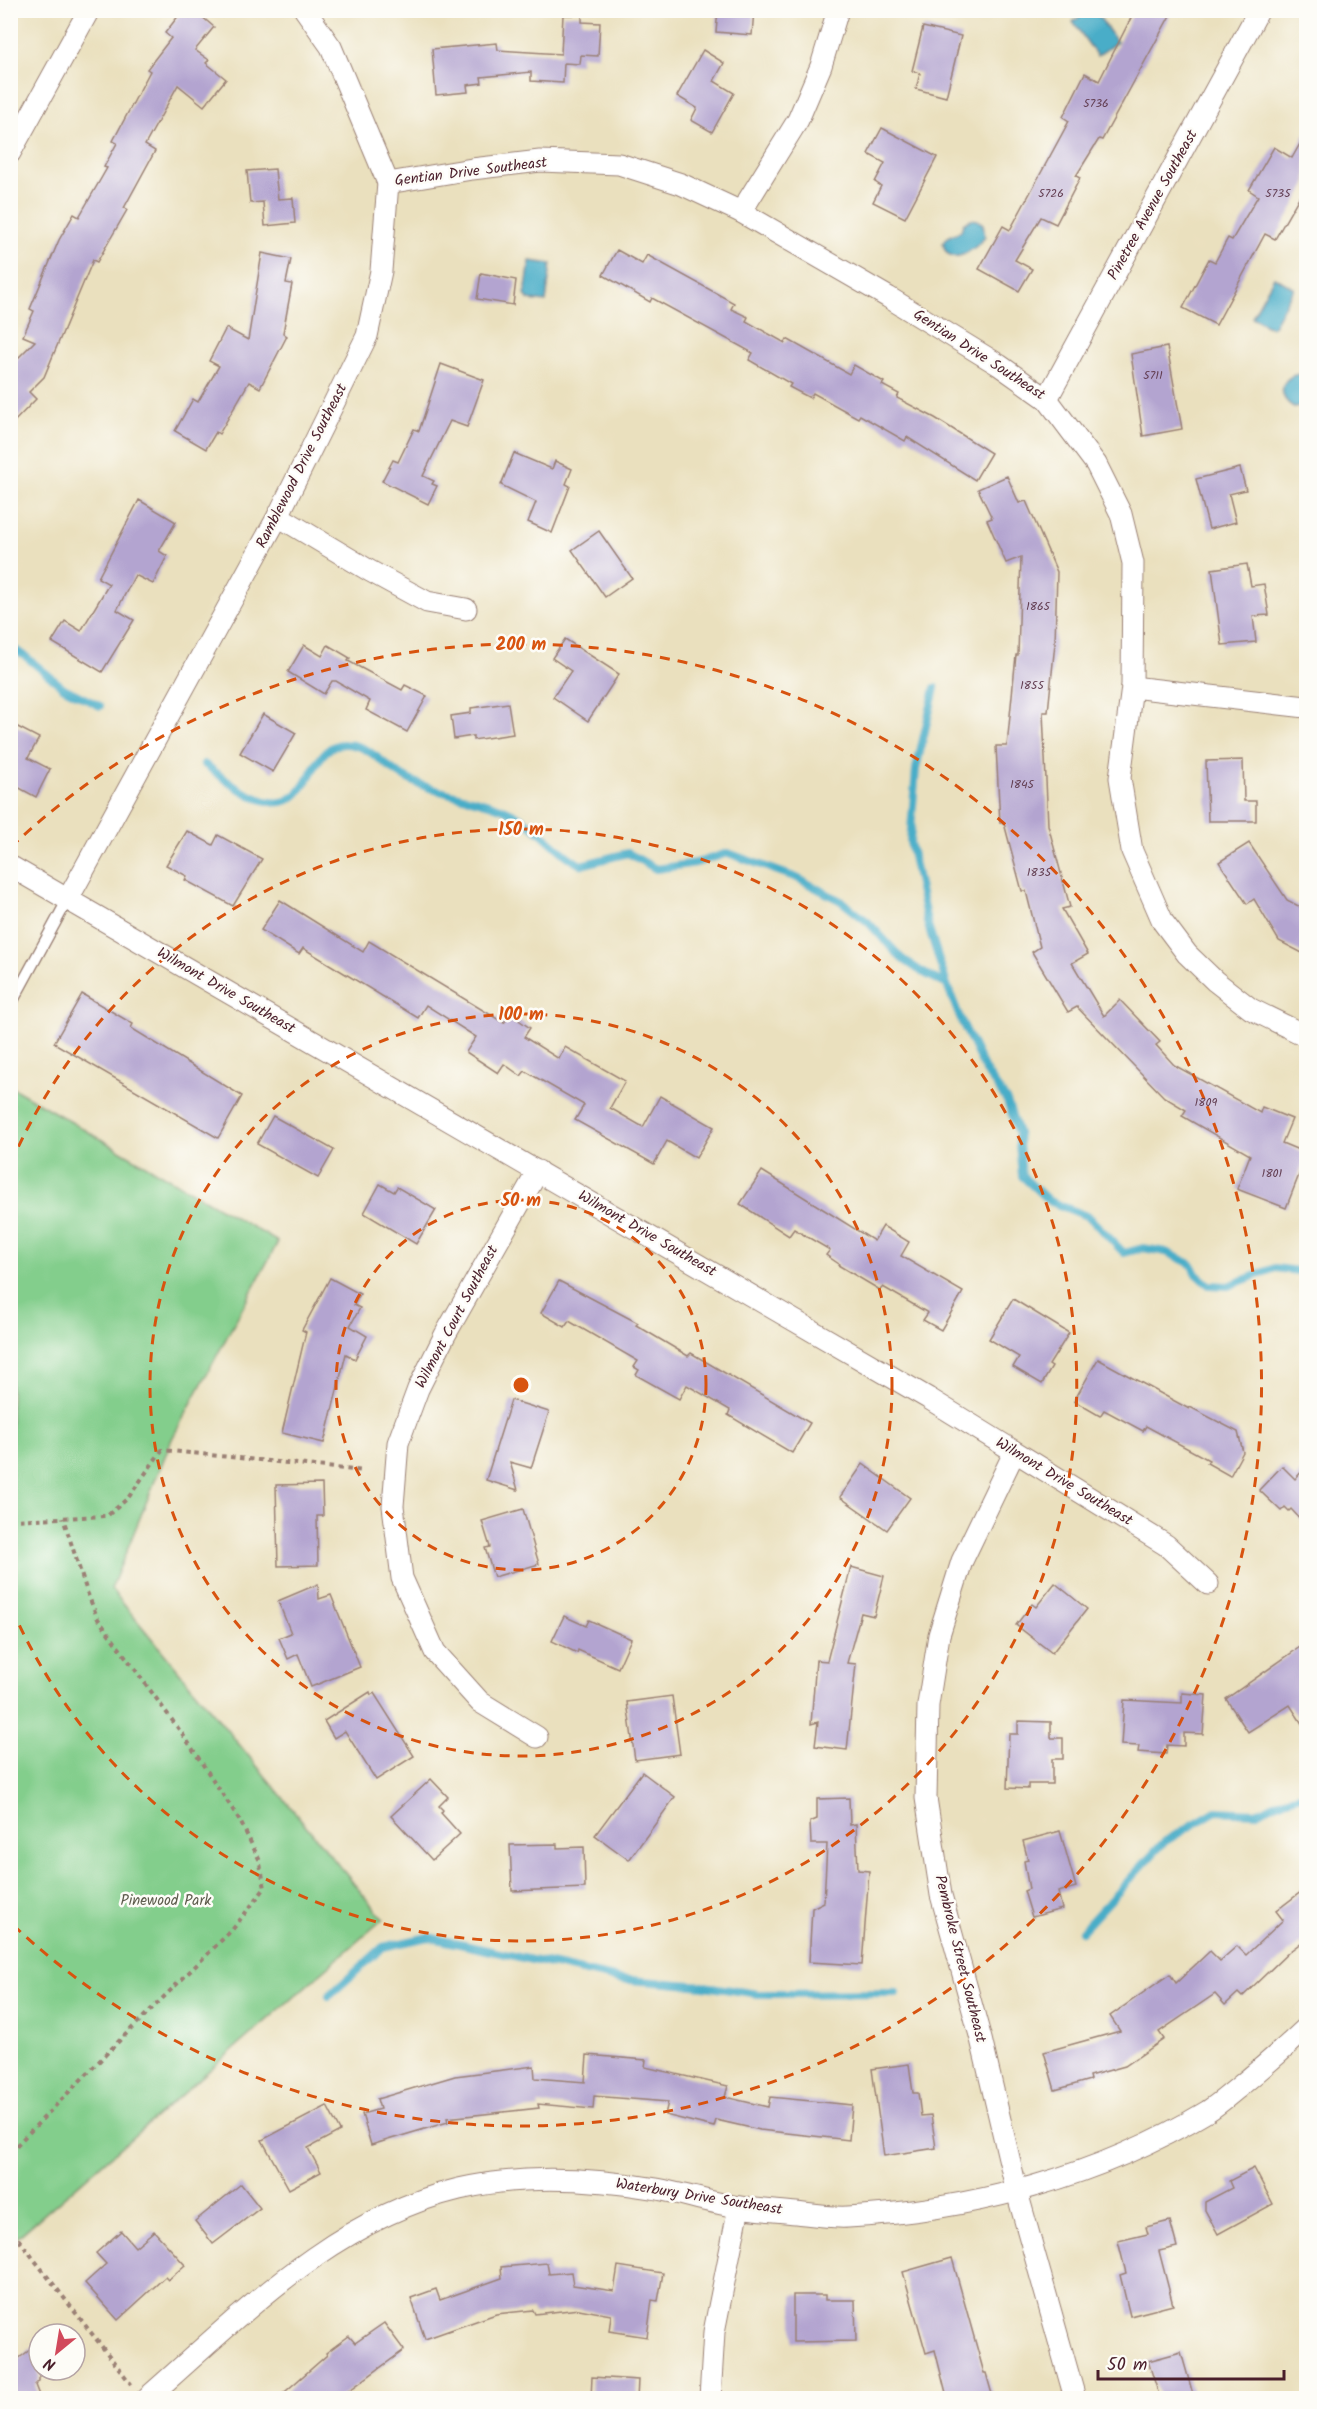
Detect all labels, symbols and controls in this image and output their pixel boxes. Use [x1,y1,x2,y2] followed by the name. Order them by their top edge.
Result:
[1083,94,1109,113] house number: 5736
[1102,125,1204,285] street label: Pinetree Avenue Southeast
[393,151,549,193] street label: Gentian Drive Southeast
[1038,184,1064,203] house number: 5726
[1265,184,1292,203] house number: 5735
[908,303,1050,407] street label: Gentian Drive Southeast
[1143,366,1163,385] house number: 5711
[250,379,354,553] street label: Ramblewood Drive Southeast
[1026,597,1052,616] house number: 1865
[496,631,547,660] text: 200 m
[1020,676,1045,695] house number: 1855
[1010,775,1036,794] house number: 1845
[498,816,544,845] text: 150 m
[1027,863,1053,882] house number: 1835
[152,941,300,1041] street label: Wilmont Drive Southeast
[498,1001,544,1030] text: 100 m
[1195,1093,1218,1112] house number: 1809
[1262,1164,1283,1183] house number: 1801
[573,1184,721,1284] street label: Wilmont Drive Southeast
[500,1187,541,1216] text: 50 m
[409,1241,505,1393] street label: Wilmont Court Southeast
[511,1375,531,1395] centre of rings
[991,1431,1137,1533] street label: Wilmont Drive Southeast
[928,1873,993,2046] street label: Pembroke Street Southeast
[121,1889,212,1913] park label: Pinewood Park
[614,2172,784,2222] street label: Waterbury Drive Southeast
[27,2322,87,2382] north arrow
[1098,2343,1284,2381] scale bar
[40,2350,61,2377] text: N
[1107,2351,1147,2380] text: 50 m

